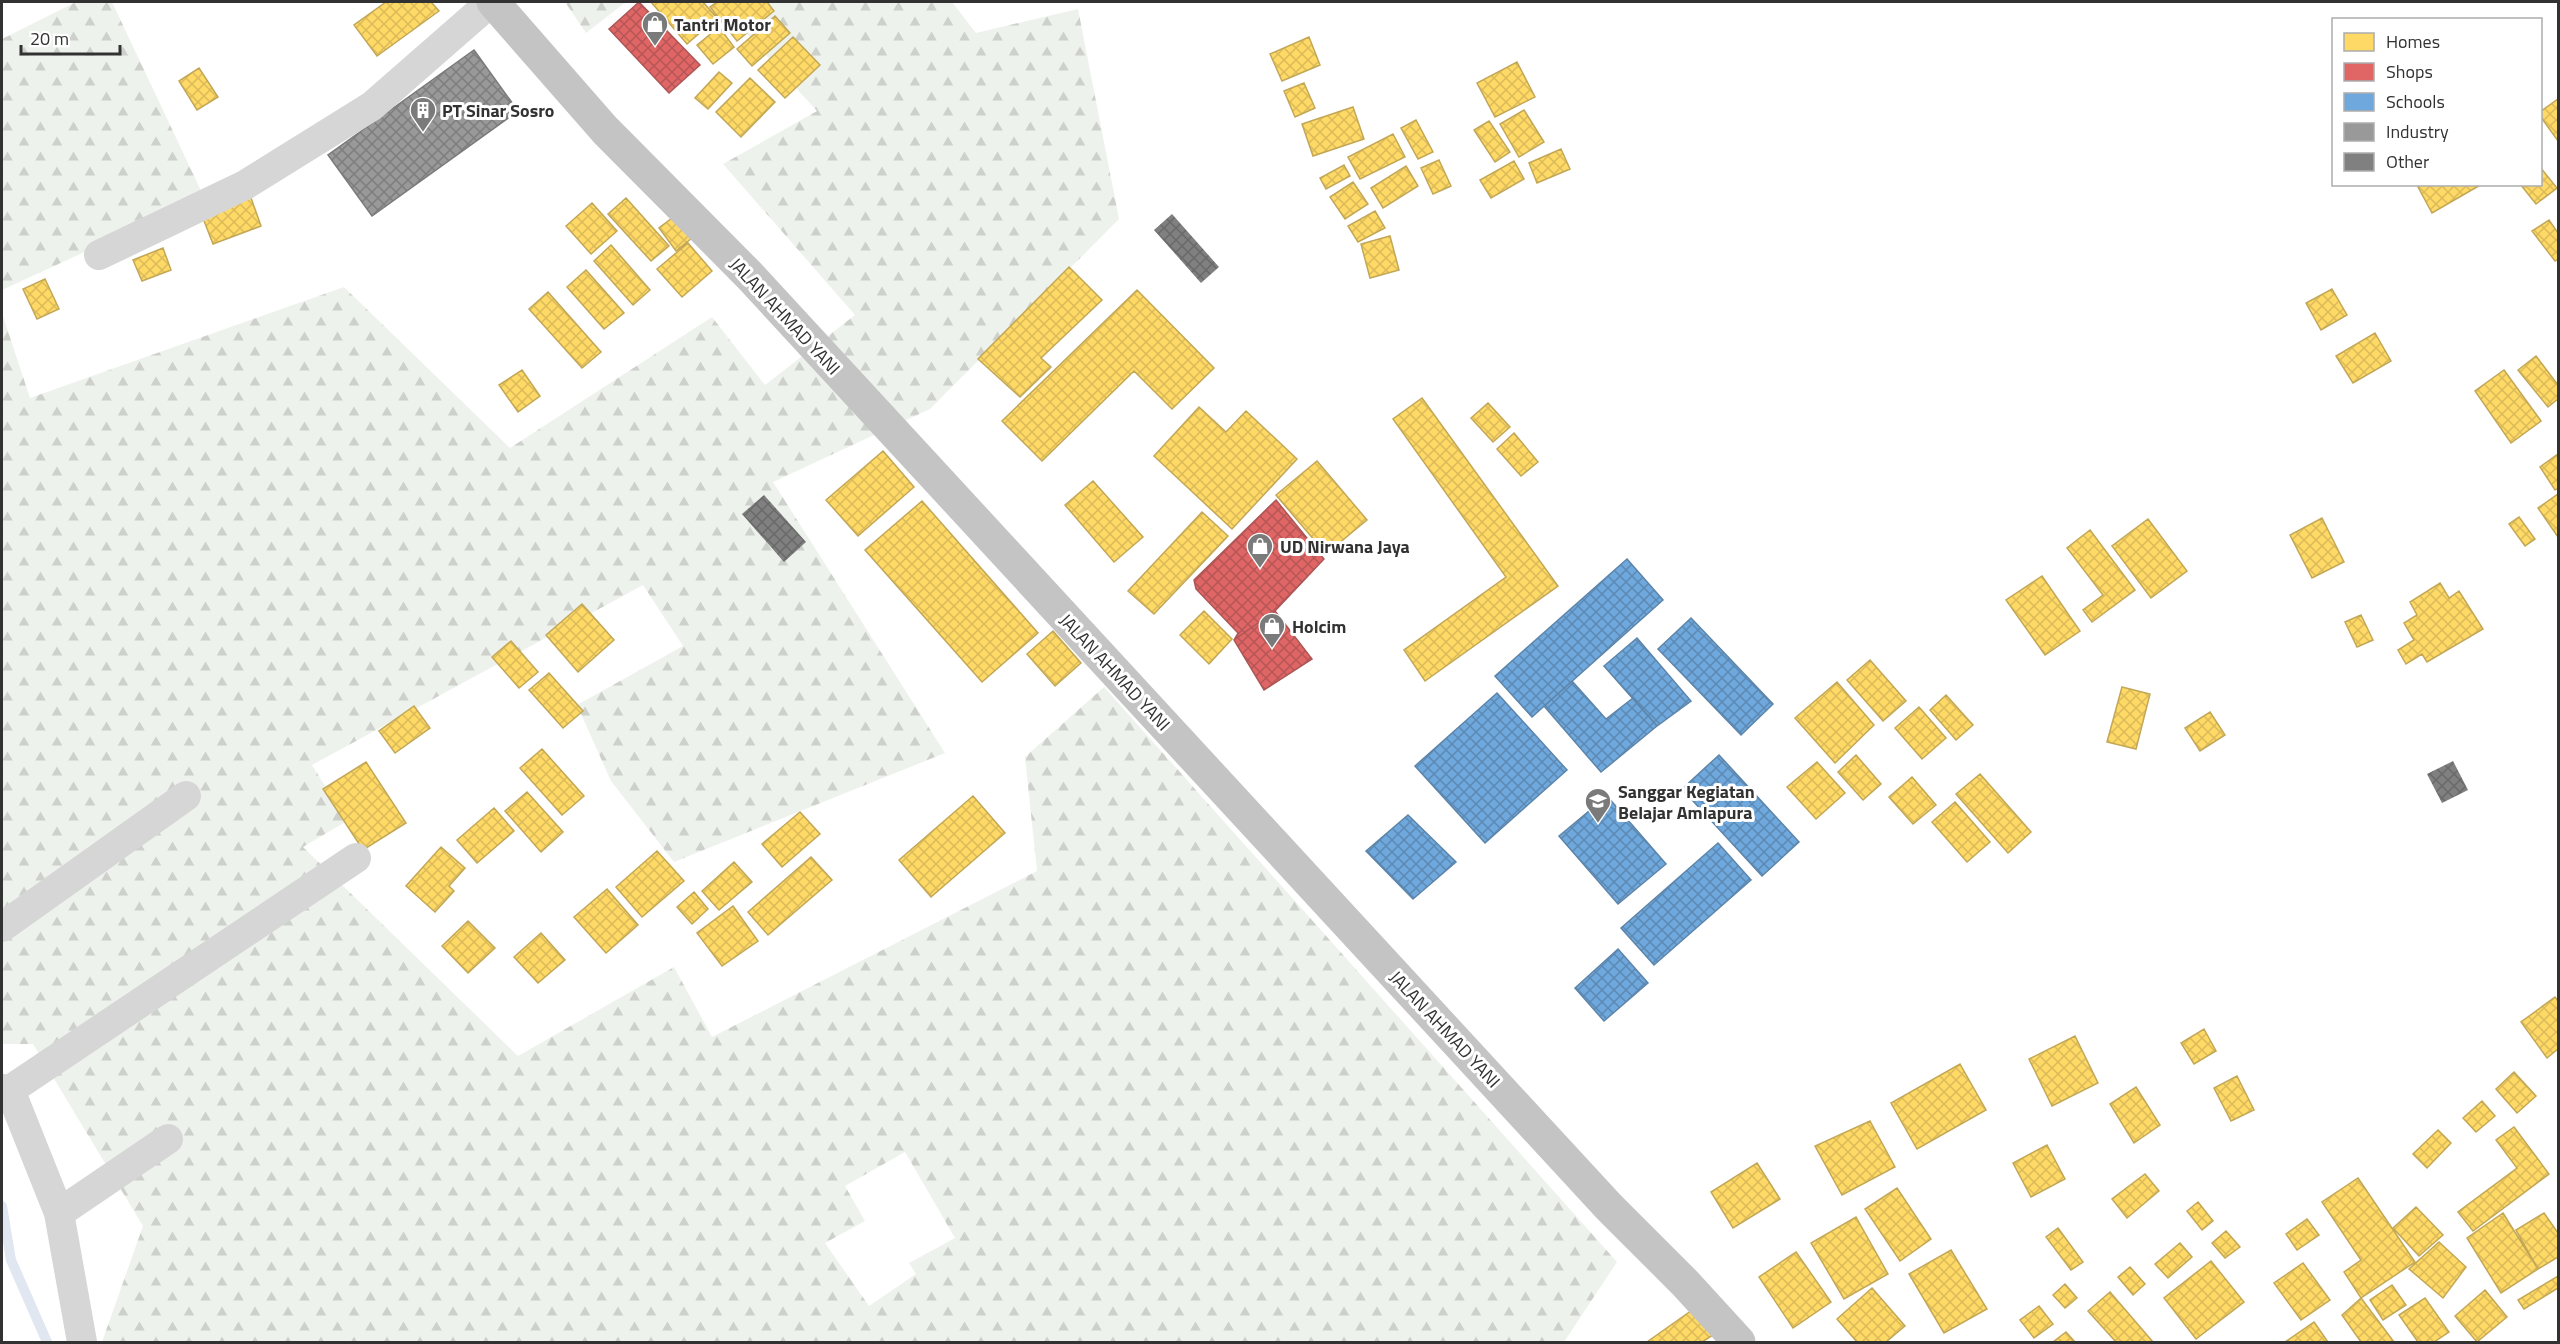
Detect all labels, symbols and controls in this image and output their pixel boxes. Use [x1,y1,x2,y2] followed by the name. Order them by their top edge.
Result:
[640,9,670,47] shop icon: Tantri Motor
[674,11,771,38] place label: Tantri Motor
[21,18,120,56] scale bar
[2332,18,2542,186] legend
[30,25,69,52] text: 20 m
[2386,28,2440,55] text: Homes
[2386,58,2433,85] text: Shops
[2386,88,2445,115] text: Schools
[408,95,438,133] building icon: PT Sinar Sosro
[442,97,554,124] place label: PT Sinar Sosro
[2386,118,2449,145] text: Industry
[2386,148,2429,175] text: Other
[723,251,847,381] street label: JALAN AHMAD YANI
[1245,531,1275,569] shop icon: UD Nirwana Jaya
[1280,533,1410,560] place label: UD Nirwana Jaya
[1053,607,1177,737] street label: JALAN AHMAD YANI
[1257,611,1287,649] shop icon: Holcim
[1292,613,1346,640] place label: Holcim
[1618,778,1755,826] place label: Sanggar Kegiatan Belajar Amlapura
[1583,786,1613,824] school or university icon: Sanggar Kegiatan Belajar Amlapura
[1383,964,1507,1094] street label: JALAN AHMAD YANI

